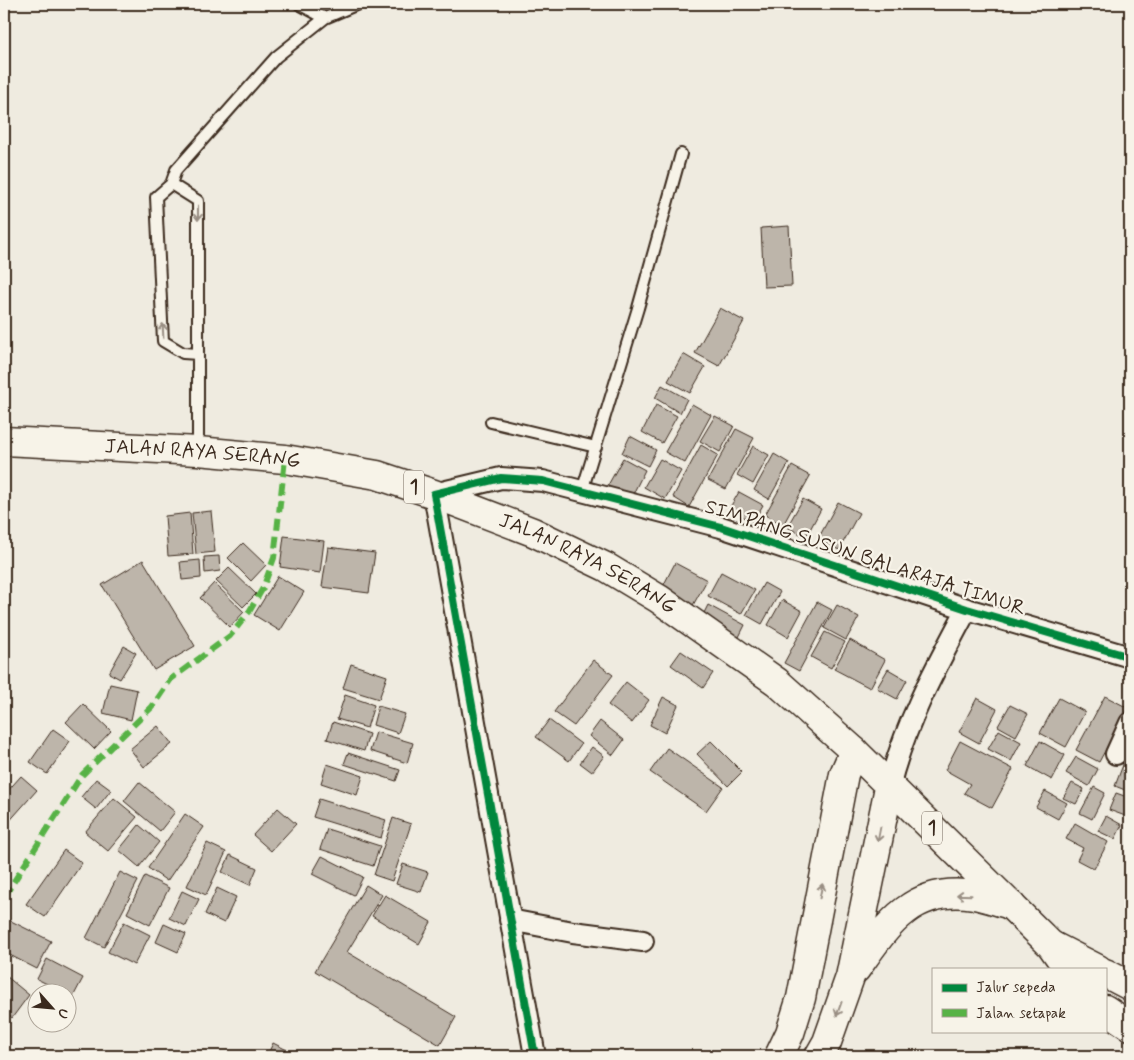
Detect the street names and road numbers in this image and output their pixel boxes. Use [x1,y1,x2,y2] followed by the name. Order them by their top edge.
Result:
[104,433,303,475] street label: JALAN RAYA SERANG
[404,471,424,504] road number: 1
[701,493,1029,623] street label: SIMPANG SUSUN BALARAJA TIMUR
[495,507,682,621] street label: JALAN RAYA SERANG
[922,811,942,844] road number: 1

